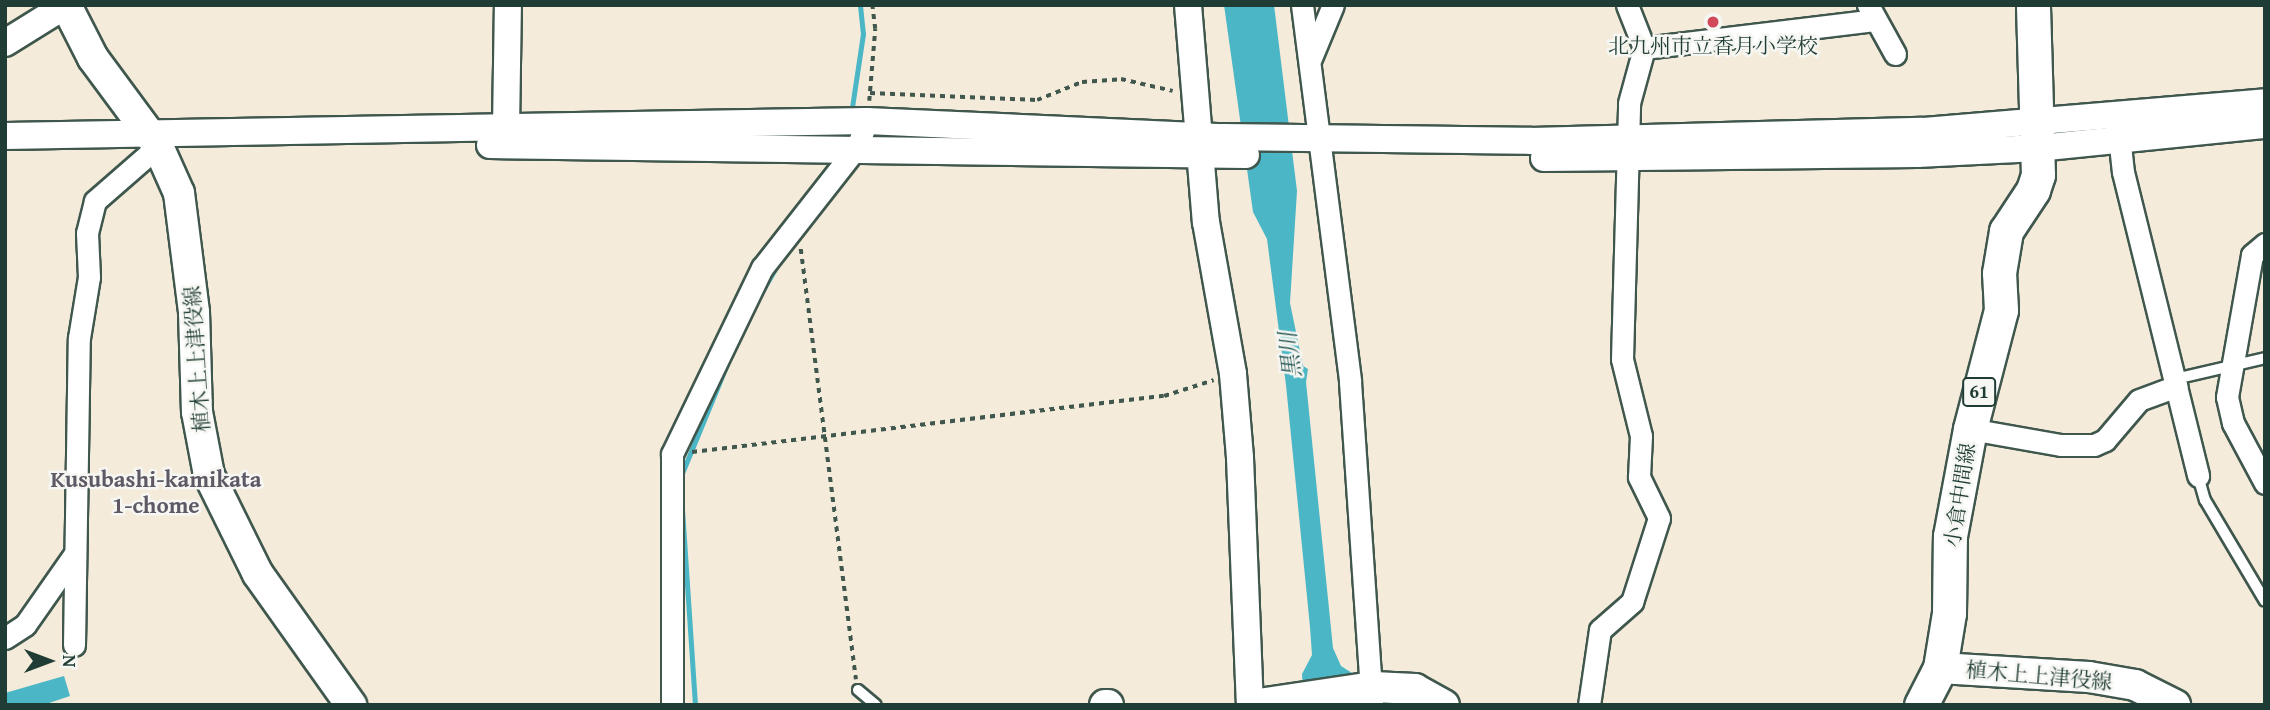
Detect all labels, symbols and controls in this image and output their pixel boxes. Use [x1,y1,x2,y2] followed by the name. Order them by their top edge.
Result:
[1705,14,1721,30] marker: 北九州市立香月小学校
[1608,33,1818,59] place label: 北九州市立香月小学校
[179,285,215,433] street label: 植木上上津役線
[1273,330,1307,380] water label: 黒川
[1962,376,1996,408] road number: 61
[1939,441,1981,549] street label: 小倉中間線
[50,465,262,519] district label: Kusubashi-kamikata 1-chome
[14,626,84,696] north arrow
[56,655,84,667] text: N
[1965,657,2113,695] street label: 植木上上津役線

